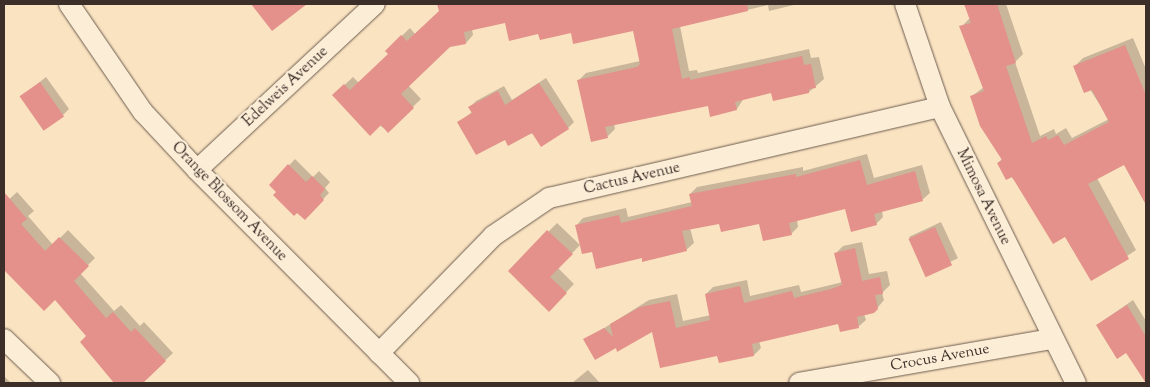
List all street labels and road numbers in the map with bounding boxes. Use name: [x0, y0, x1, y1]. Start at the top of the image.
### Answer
street label: Edelweis Avenue: [240, 43, 332, 131]
street label: Orange Blossom Avenue: [167, 139, 291, 265]
street label: Mimosa Avenue: [952, 146, 1014, 248]
street label: Cactus Avenue: [582, 159, 682, 199]
street label: Crocus Avenue: [889, 340, 991, 376]

